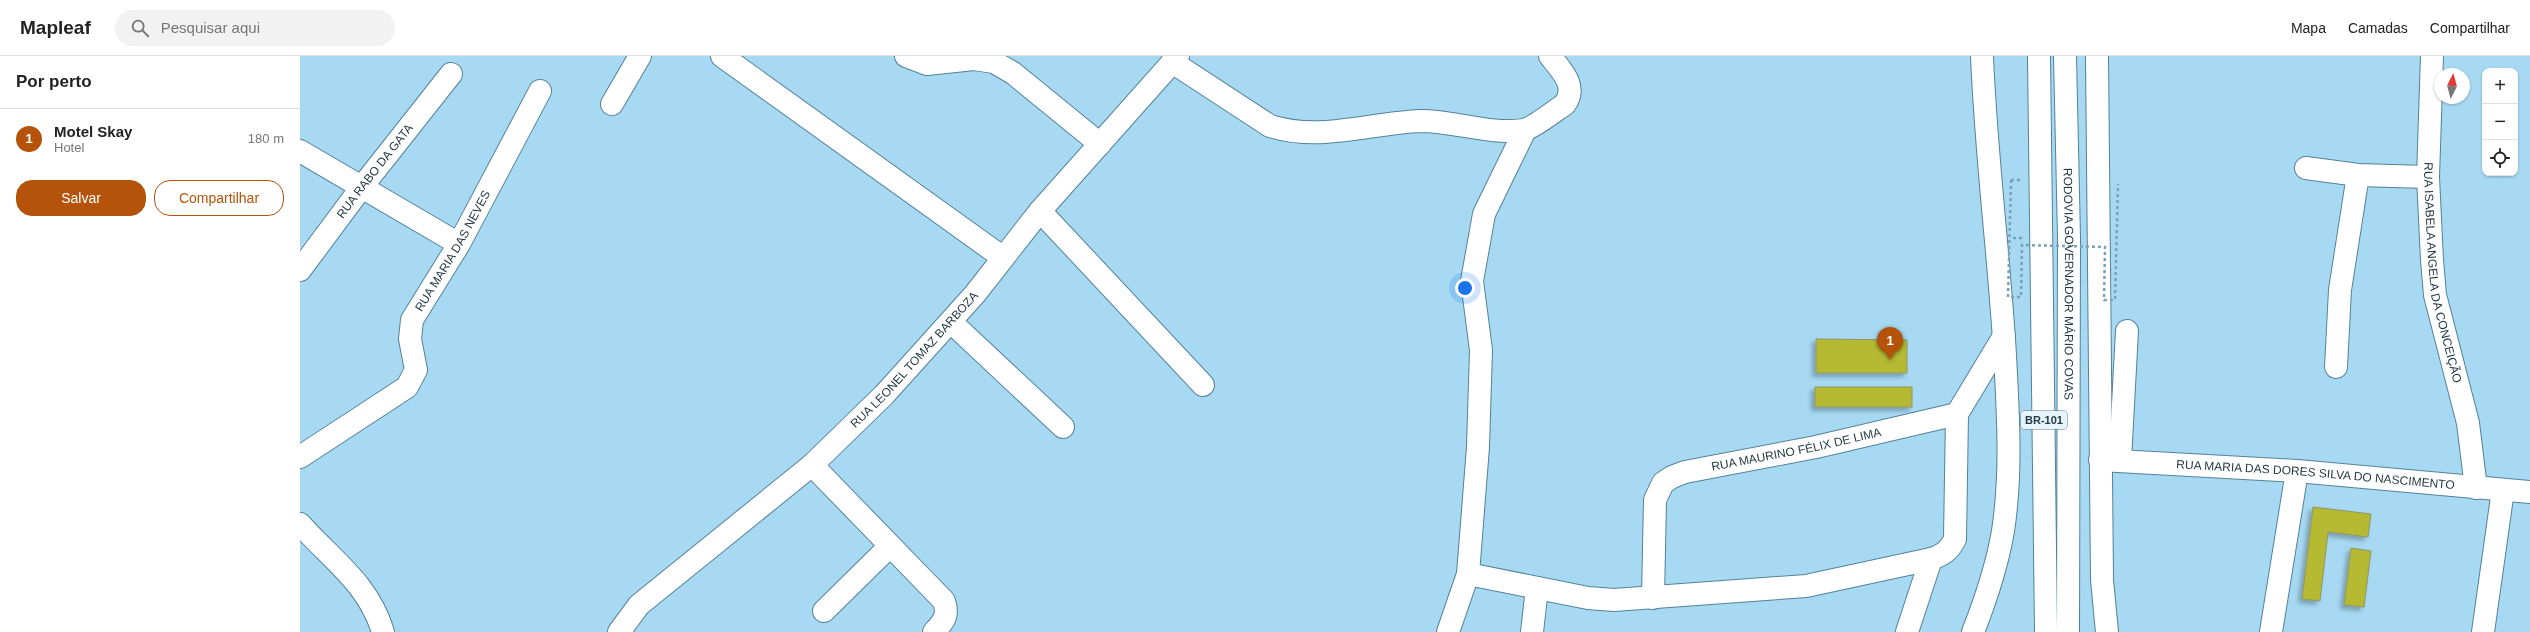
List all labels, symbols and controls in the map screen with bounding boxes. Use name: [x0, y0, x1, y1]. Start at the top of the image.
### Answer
search box: [115, 10, 395, 46]
text: Mapleaf: [20, 17, 91, 38]
icon: search: [129, 17, 151, 39]
text: Pesquisar aqui: [161, 19, 260, 36]
text: Mapa: [2291, 20, 2326, 36]
text: Camadas: [2348, 20, 2408, 36]
text: Compartilhar: [2430, 20, 2510, 36]
north arrow: [2434, 68, 2470, 104]
map controls: [2482, 68, 2518, 176]
button: +: [2482, 68, 2518, 104]
text: Por perto: [16, 72, 92, 91]
button: −: [2482, 104, 2518, 140]
street label: RUA RABO DA GATA: [334, 121, 416, 221]
text: Motel Skay: [54, 123, 132, 140]
text: 1: [25, 131, 33, 146]
text: 180 m: [248, 131, 284, 146]
text: Hotel: [54, 140, 84, 155]
button: locate: [2482, 140, 2518, 176]
street label: RUA ISABELA ANGELA DA CONCEIÇÃO: [2421, 162, 2464, 384]
street label: RODOVIA GOVERNADOR MÁRIO COVAS: [2060, 168, 2077, 400]
button: Salvar: [16, 180, 146, 216]
button: Compartilhar: [154, 180, 284, 216]
street label: RUA MARIA DAS NEVES: [412, 188, 493, 314]
your location: [1455, 278, 1475, 298]
street label: RUA LEONEL TOMAZ BARBOZA: [848, 289, 981, 431]
pin: 1: [1877, 327, 1903, 360]
road number: BR-101: [2021, 411, 2067, 429]
street label: RUA MAURINO FÉLIX DE LIMA: [1710, 425, 1882, 474]
street label: RUA MARIA DAS DORES SILVA DO NASCIMENTO: [2176, 457, 2455, 492]

